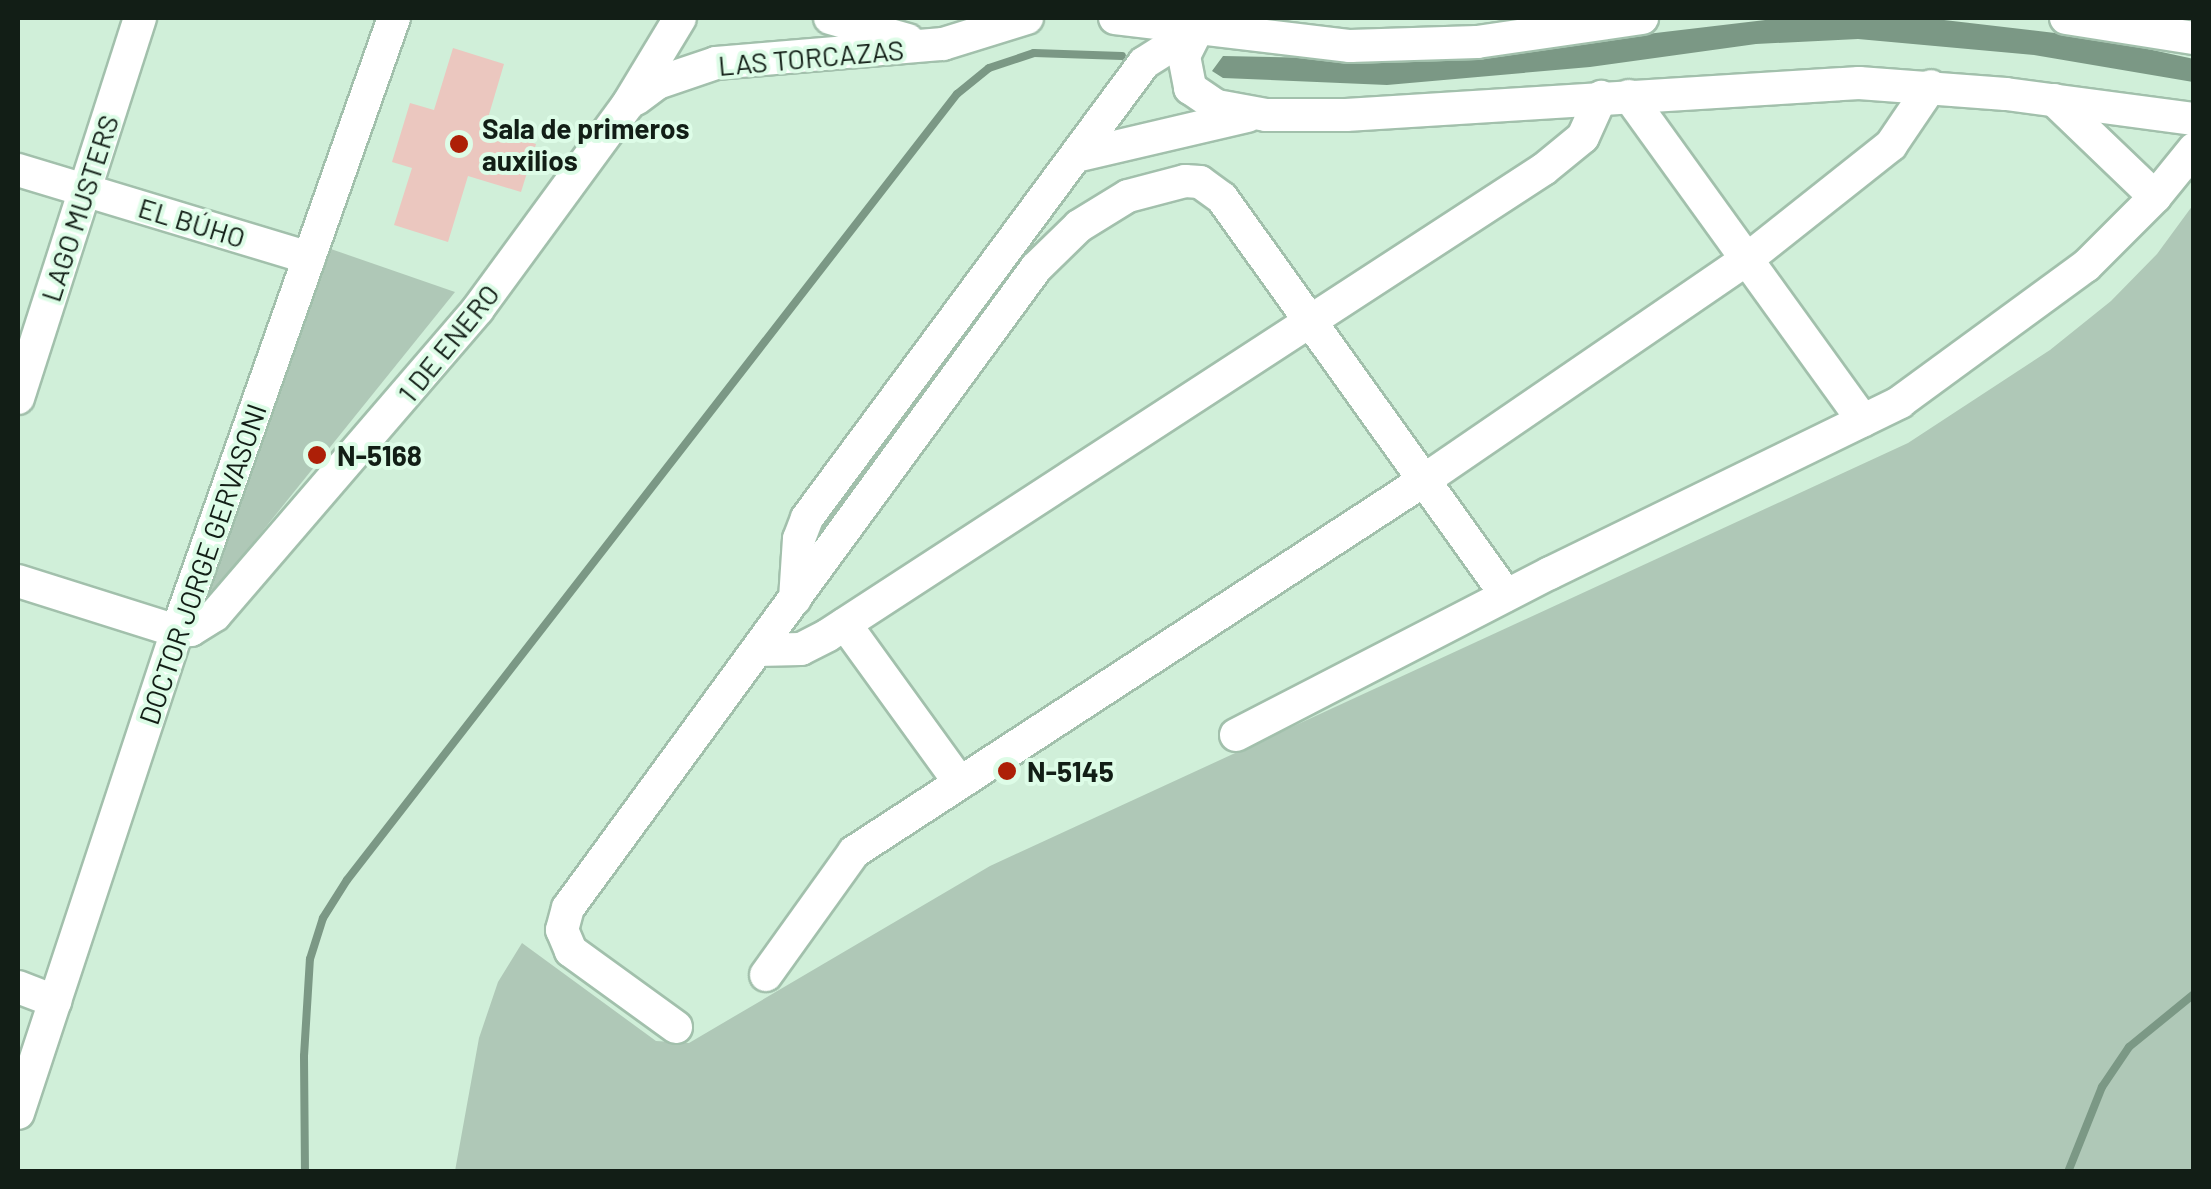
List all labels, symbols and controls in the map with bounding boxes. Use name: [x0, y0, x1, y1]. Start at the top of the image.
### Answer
street label: LAS TORCAZAS: [717, 32, 905, 82]
street label: LAGO MUSTERS: [33, 110, 125, 306]
place label: Sala de primeros auxilios: [482, 111, 690, 177]
marker: Sala de primeros auxilios: [446, 131, 472, 157]
street label: EL BÚHO: [135, 190, 249, 254]
street label: 1 DE ENERO: [390, 277, 506, 409]
street label: DOCTOR JORGE GERVASONI: [131, 399, 273, 729]
place label: N-5168: [337, 438, 422, 472]
marker: N-5168: [306, 444, 328, 466]
place label: N-5145: [1027, 754, 1114, 788]
marker: N-5145: [996, 760, 1018, 782]

